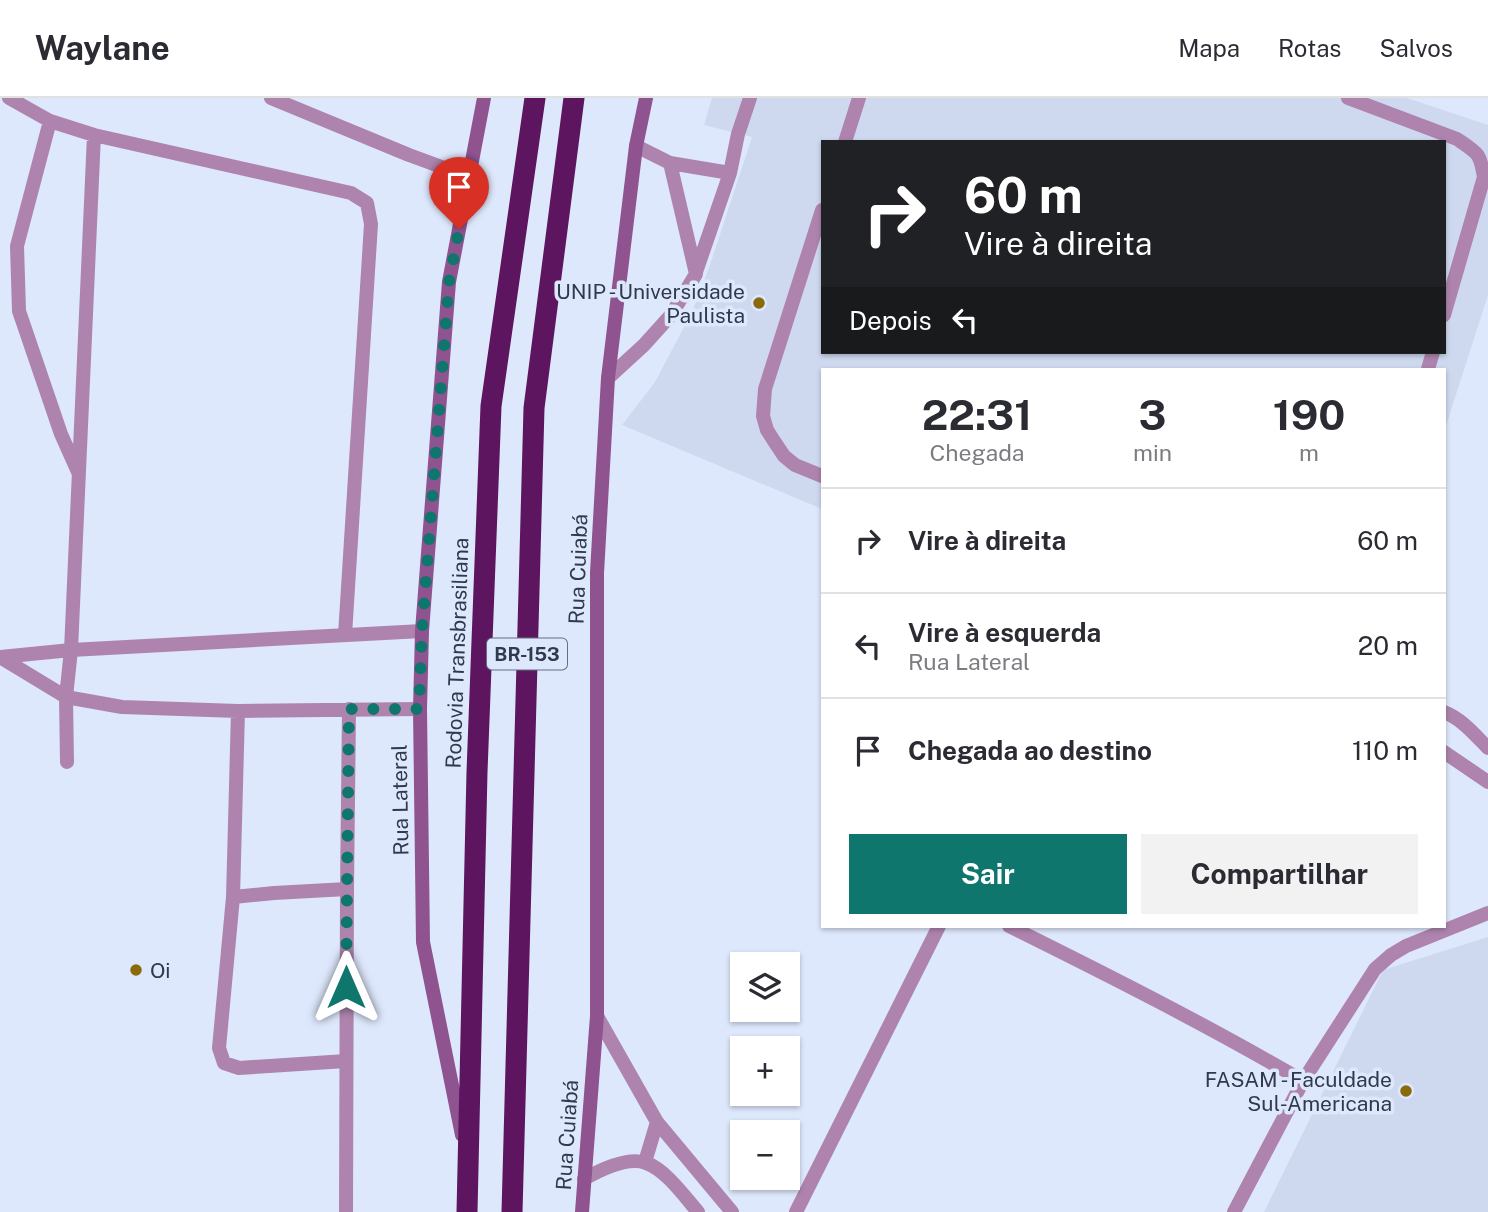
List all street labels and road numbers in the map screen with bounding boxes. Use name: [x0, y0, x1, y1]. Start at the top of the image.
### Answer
street label: Rua Cuiabá: [564, 513, 592, 625]
street label: Rodovia Transbrasiliana: [440, 537, 474, 769]
road number: BR-153: [487, 638, 567, 670]
street label: Rua Lateral: [387, 744, 413, 856]
street label: Rua Cuiabá: [551, 1079, 583, 1191]

